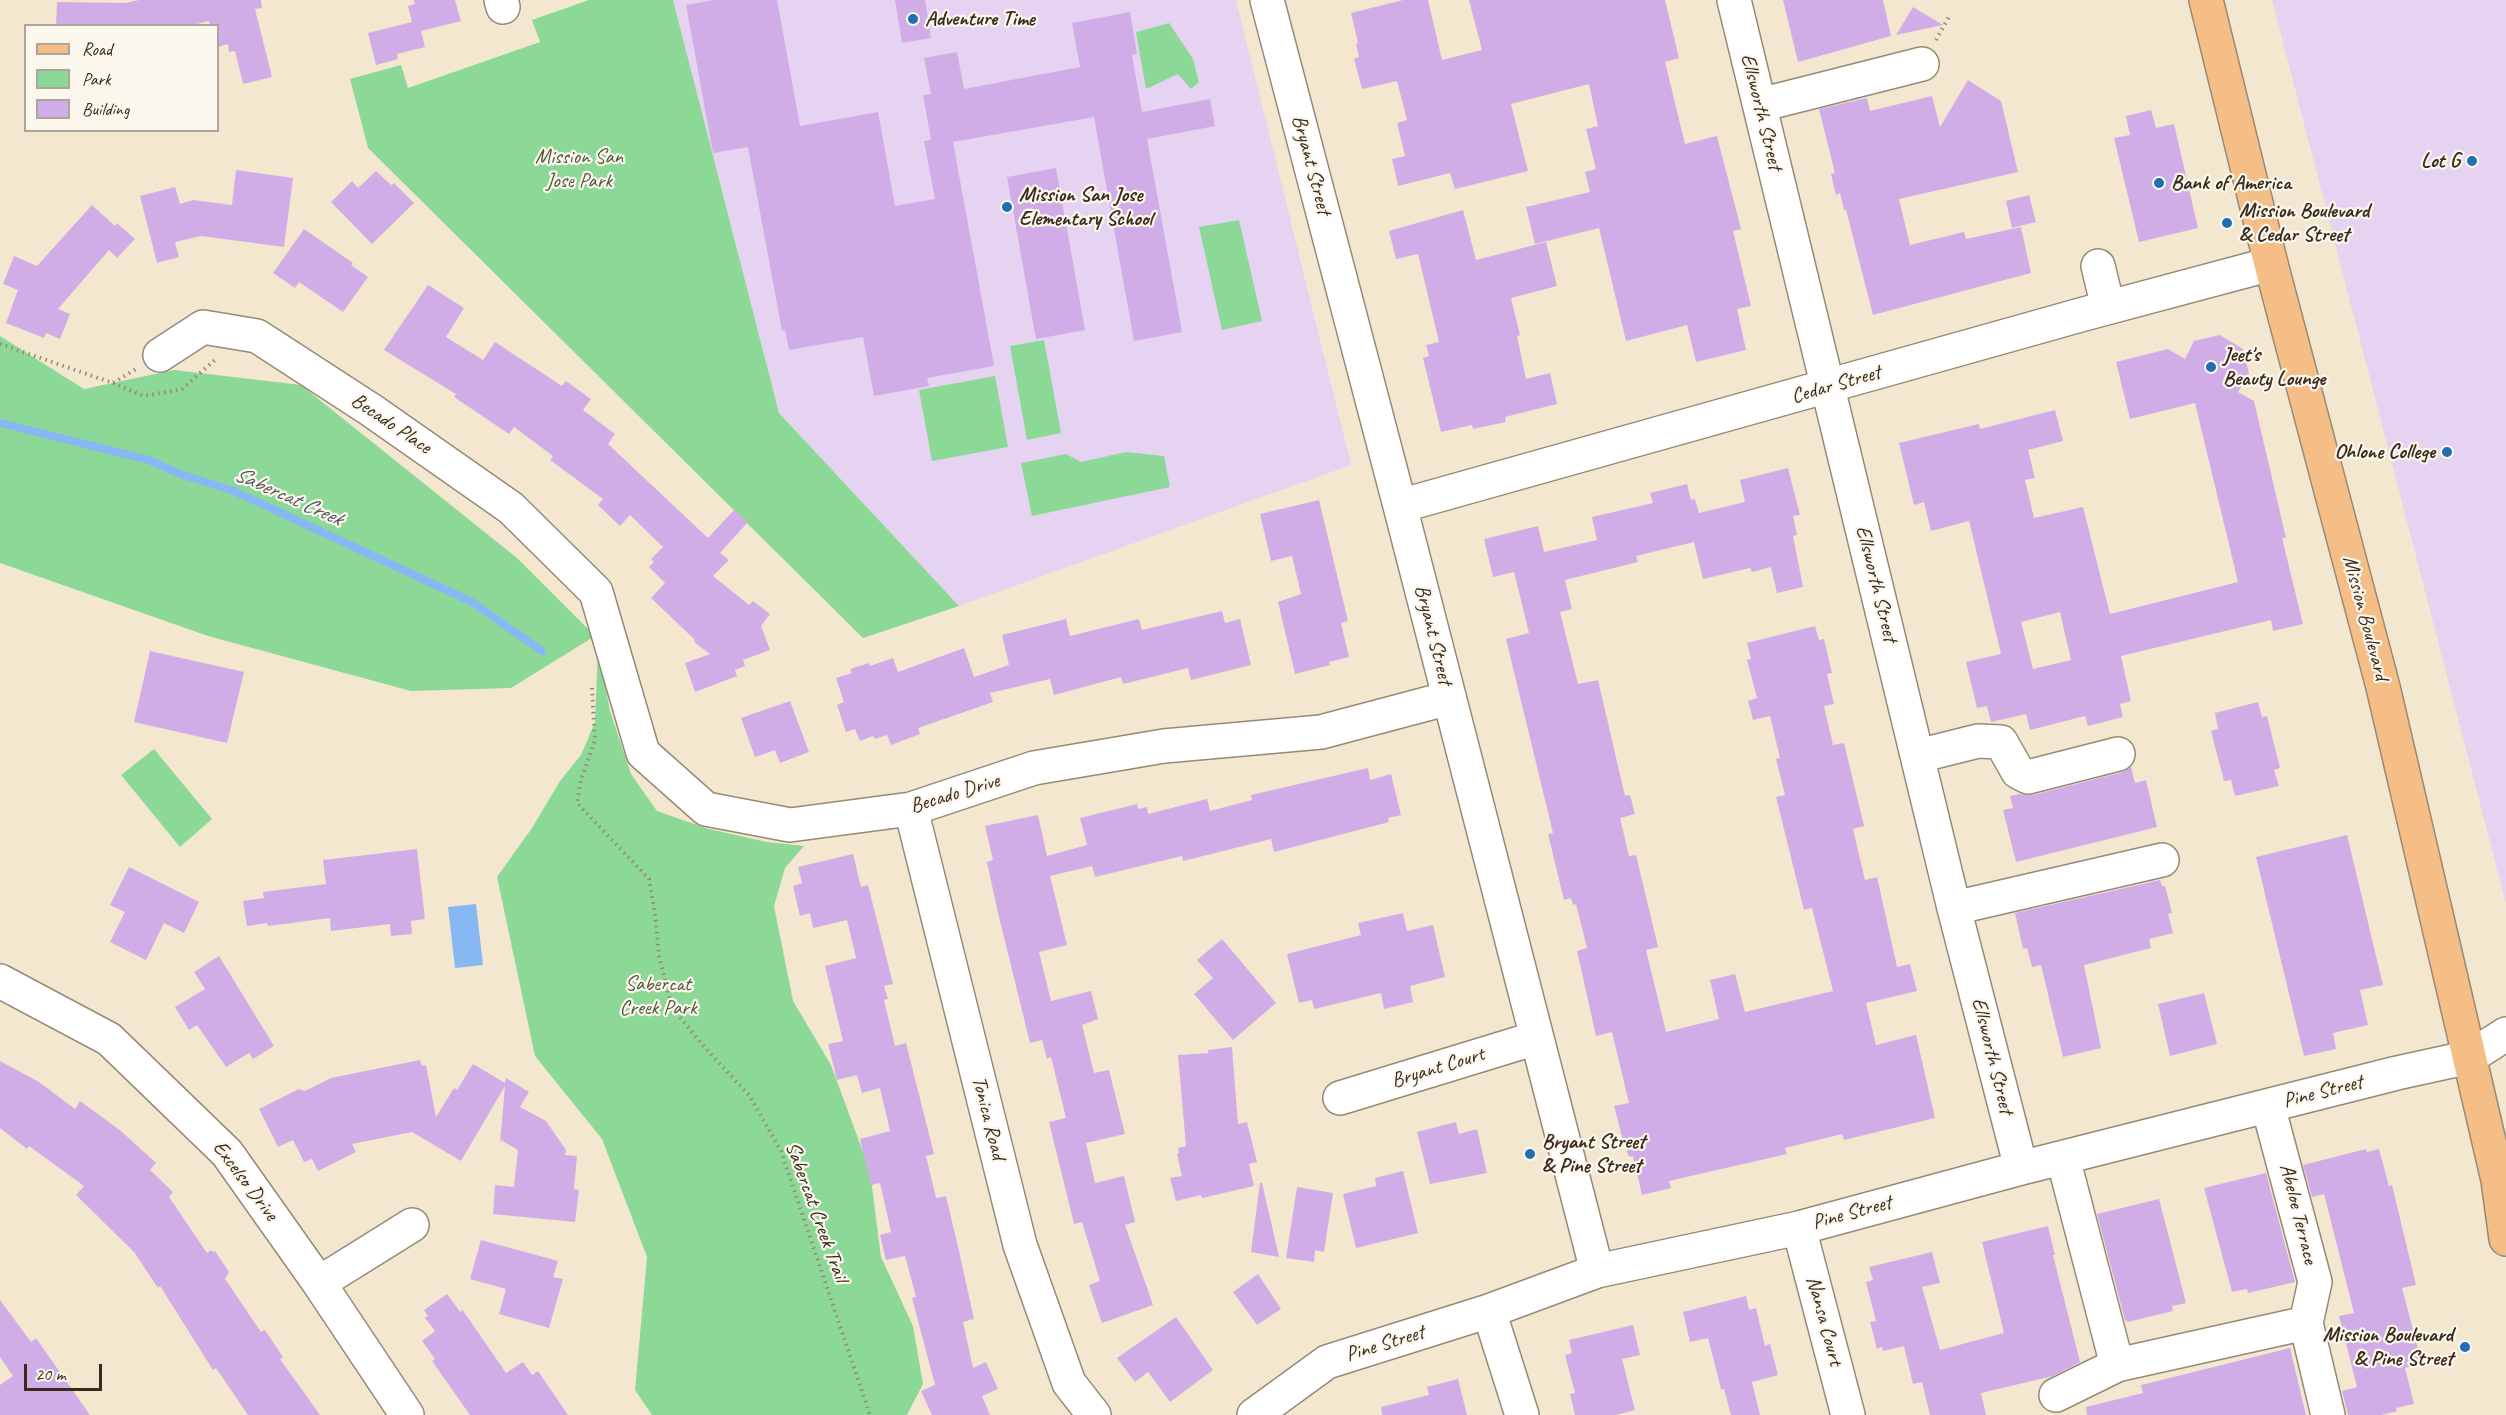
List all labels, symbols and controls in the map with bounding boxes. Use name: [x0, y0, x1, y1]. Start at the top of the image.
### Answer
place label: Adventure Time: [925, 6, 1035, 32]
marker: Adventure Time: [906, 12, 920, 26]
legend: [24, 24, 219, 132]
text: Road: [82, 38, 112, 60]
street label: Ellsworth Street: [1734, 51, 1788, 173]
text: Park: [82, 68, 111, 90]
text: Building: [82, 98, 129, 120]
street label: Bryant Street: [1286, 112, 1336, 218]
park label: Mission San Jose Park: [535, 144, 623, 194]
place label: Lot G: [2421, 148, 2460, 174]
marker: Lot G: [2465, 154, 2479, 168]
place label: Bank of America: [2171, 170, 2291, 196]
marker: Bank of America: [2152, 176, 2166, 190]
place label: Mission San Jose Elementary School: [1019, 182, 1152, 232]
place label: Mission Boulevard & Cedar Street: [2239, 198, 2369, 248]
marker: Mission San Jose Elementary School: [1000, 200, 1014, 214]
marker: Mission Boulevard & Cedar Street: [2220, 216, 2234, 230]
place label: Jeet's Beauty Lounge: [2223, 342, 2325, 392]
street label: Cedar Street: [1788, 360, 1884, 410]
marker: Jeet's Beauty Lounge: [2204, 360, 2218, 374]
street label: Becado Place: [346, 388, 436, 460]
place label: Ohlone College: [2334, 439, 2435, 465]
marker: Ohlone College: [2440, 445, 2454, 459]
water label: Sabercat Creek: [230, 462, 346, 532]
street label: Ellsworth Street: [1849, 523, 1903, 645]
street label: Mission Boulevard: [2336, 553, 2394, 683]
street label: Bryant Street: [1408, 582, 1458, 688]
street label: Becado Drive: [907, 768, 1003, 820]
park label: Sabercat Creek Park: [619, 971, 697, 1021]
street label: Ellsworth Street: [1965, 995, 2019, 1117]
street label: Bryant Court: [1388, 1042, 1488, 1094]
street label: Pine Street: [2281, 1070, 2365, 1114]
street label: Tonica Road: [966, 1074, 1010, 1162]
place label: Bryant Street & Pine Street: [1542, 1129, 1645, 1179]
street label: Excelso Drive: [207, 1136, 283, 1226]
street label: Sabercat Creek Trail: [779, 1139, 853, 1285]
marker: Bryant Street & Pine Street: [1523, 1147, 1537, 1161]
street label: Abeloe Terrace: [2273, 1161, 2323, 1267]
street label: Pine Street: [1810, 1190, 1894, 1236]
street label: Nansa Court: [1800, 1274, 1848, 1368]
street label: Pine Street: [1343, 1320, 1427, 1368]
place label: Mission Boulevard & Pine Street: [2323, 1322, 2453, 1372]
marker: Mission Boulevard & Pine Street: [2458, 1340, 2472, 1354]
scale bar: [27, 1352, 105, 1390]
text: 20 m: [35, 1363, 66, 1385]

